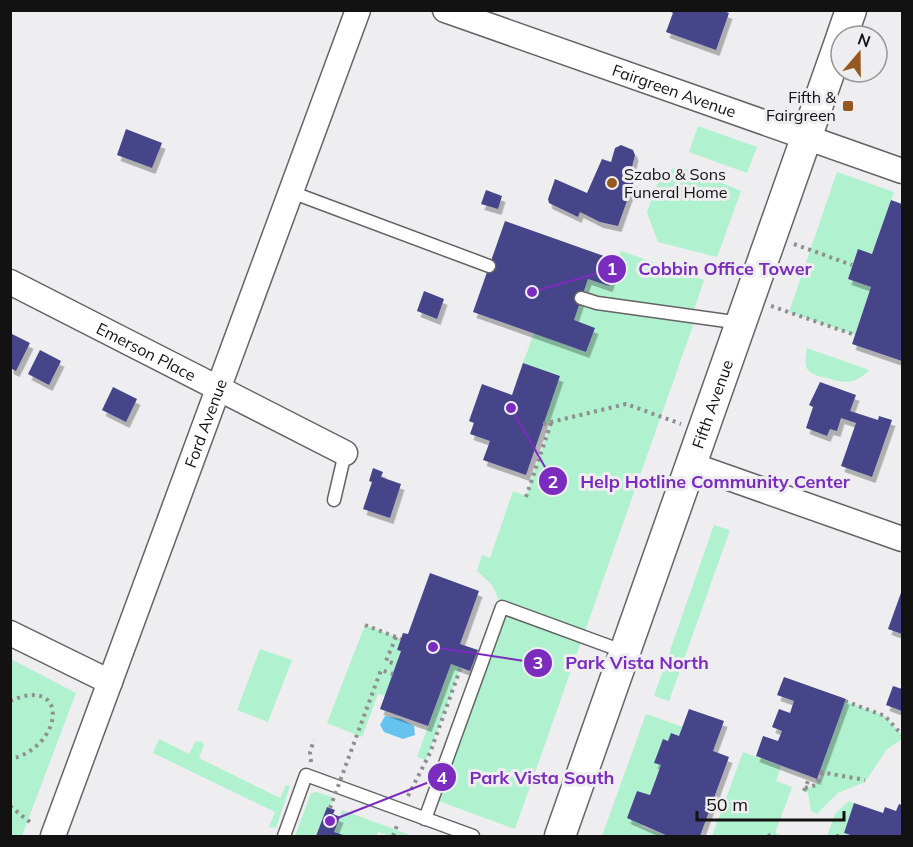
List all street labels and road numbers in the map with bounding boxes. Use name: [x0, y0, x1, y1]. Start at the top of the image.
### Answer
street label: Fairgreen Avenue: [610, 60, 739, 122]
street label: Emerson Place: [93, 318, 199, 385]
street label: Fifth Avenue: [687, 357, 737, 451]
street label: Ford Avenue: [180, 376, 231, 470]

